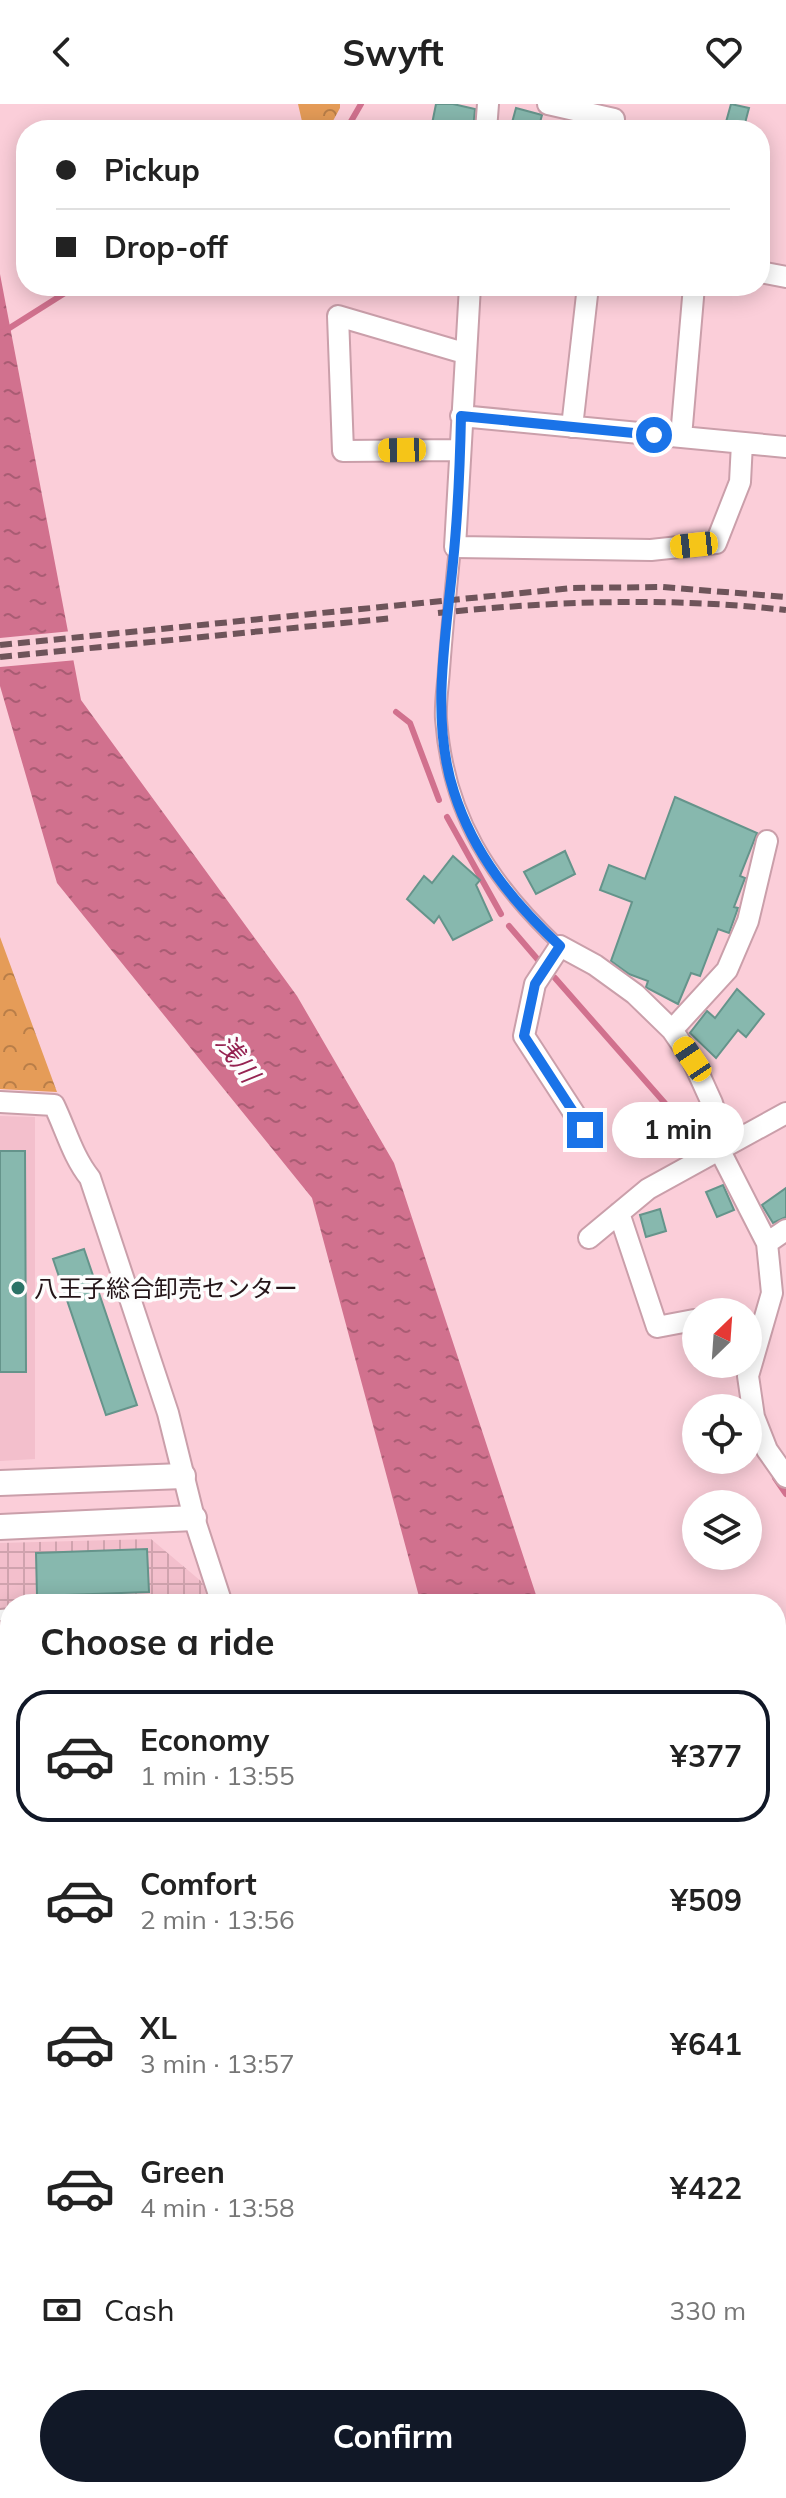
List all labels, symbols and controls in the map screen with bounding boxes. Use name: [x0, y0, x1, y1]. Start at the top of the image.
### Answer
icon: back: [40, 30, 84, 74]
text: Swyft: [342, 30, 444, 75]
icon: heart: [702, 30, 746, 74]
text: Pickup: [104, 151, 200, 189]
text: Drop-off: [104, 228, 228, 266]
route start: [636, 417, 672, 453]
car: [378, 438, 426, 462]
car: [669, 531, 719, 559]
water label: 浅川: [209, 1027, 268, 1091]
car: [669, 1032, 715, 1086]
callout: 1 min: [613, 1102, 745, 1158]
route end: [567, 1112, 603, 1148]
text: 1 min: [644, 1113, 712, 1146]
place label: 八王子総合卸売センター: [34, 1273, 298, 1303]
marker: 八王子総合卸売センター: [9, 1279, 27, 1297]
north arrow: [682, 1298, 762, 1378]
map controls: [682, 1298, 762, 1570]
button: locate: [682, 1394, 762, 1474]
button: layers: [682, 1490, 762, 1570]
text: Choose a ride: [40, 1619, 274, 1664]
icon: car: [44, 1720, 116, 1792]
text: Economy: [140, 1721, 269, 1759]
text: ¥377: [670, 1737, 742, 1775]
text: 1 min · 13:55: [140, 1759, 295, 1792]
icon: car: [44, 1864, 116, 1936]
text: Comfort: [140, 1865, 257, 1903]
text: ¥509: [670, 1881, 742, 1919]
text: 2 min · 13:56: [140, 1903, 295, 1936]
icon: car: [44, 2008, 116, 2080]
text: XL: [140, 2009, 177, 2047]
text: ¥641: [670, 2025, 742, 2063]
text: 3 min · 13:57: [140, 2047, 295, 2080]
icon: car: [44, 2152, 116, 2224]
text: Green: [140, 2153, 225, 2191]
text: ¥422: [670, 2169, 742, 2207]
text: 4 min · 13:58: [140, 2191, 295, 2224]
icon: cash: [40, 2288, 84, 2332]
text: Cash: [104, 2291, 175, 2329]
text: 330 m: [670, 2294, 746, 2327]
button: Confirm: [40, 2390, 746, 2482]

